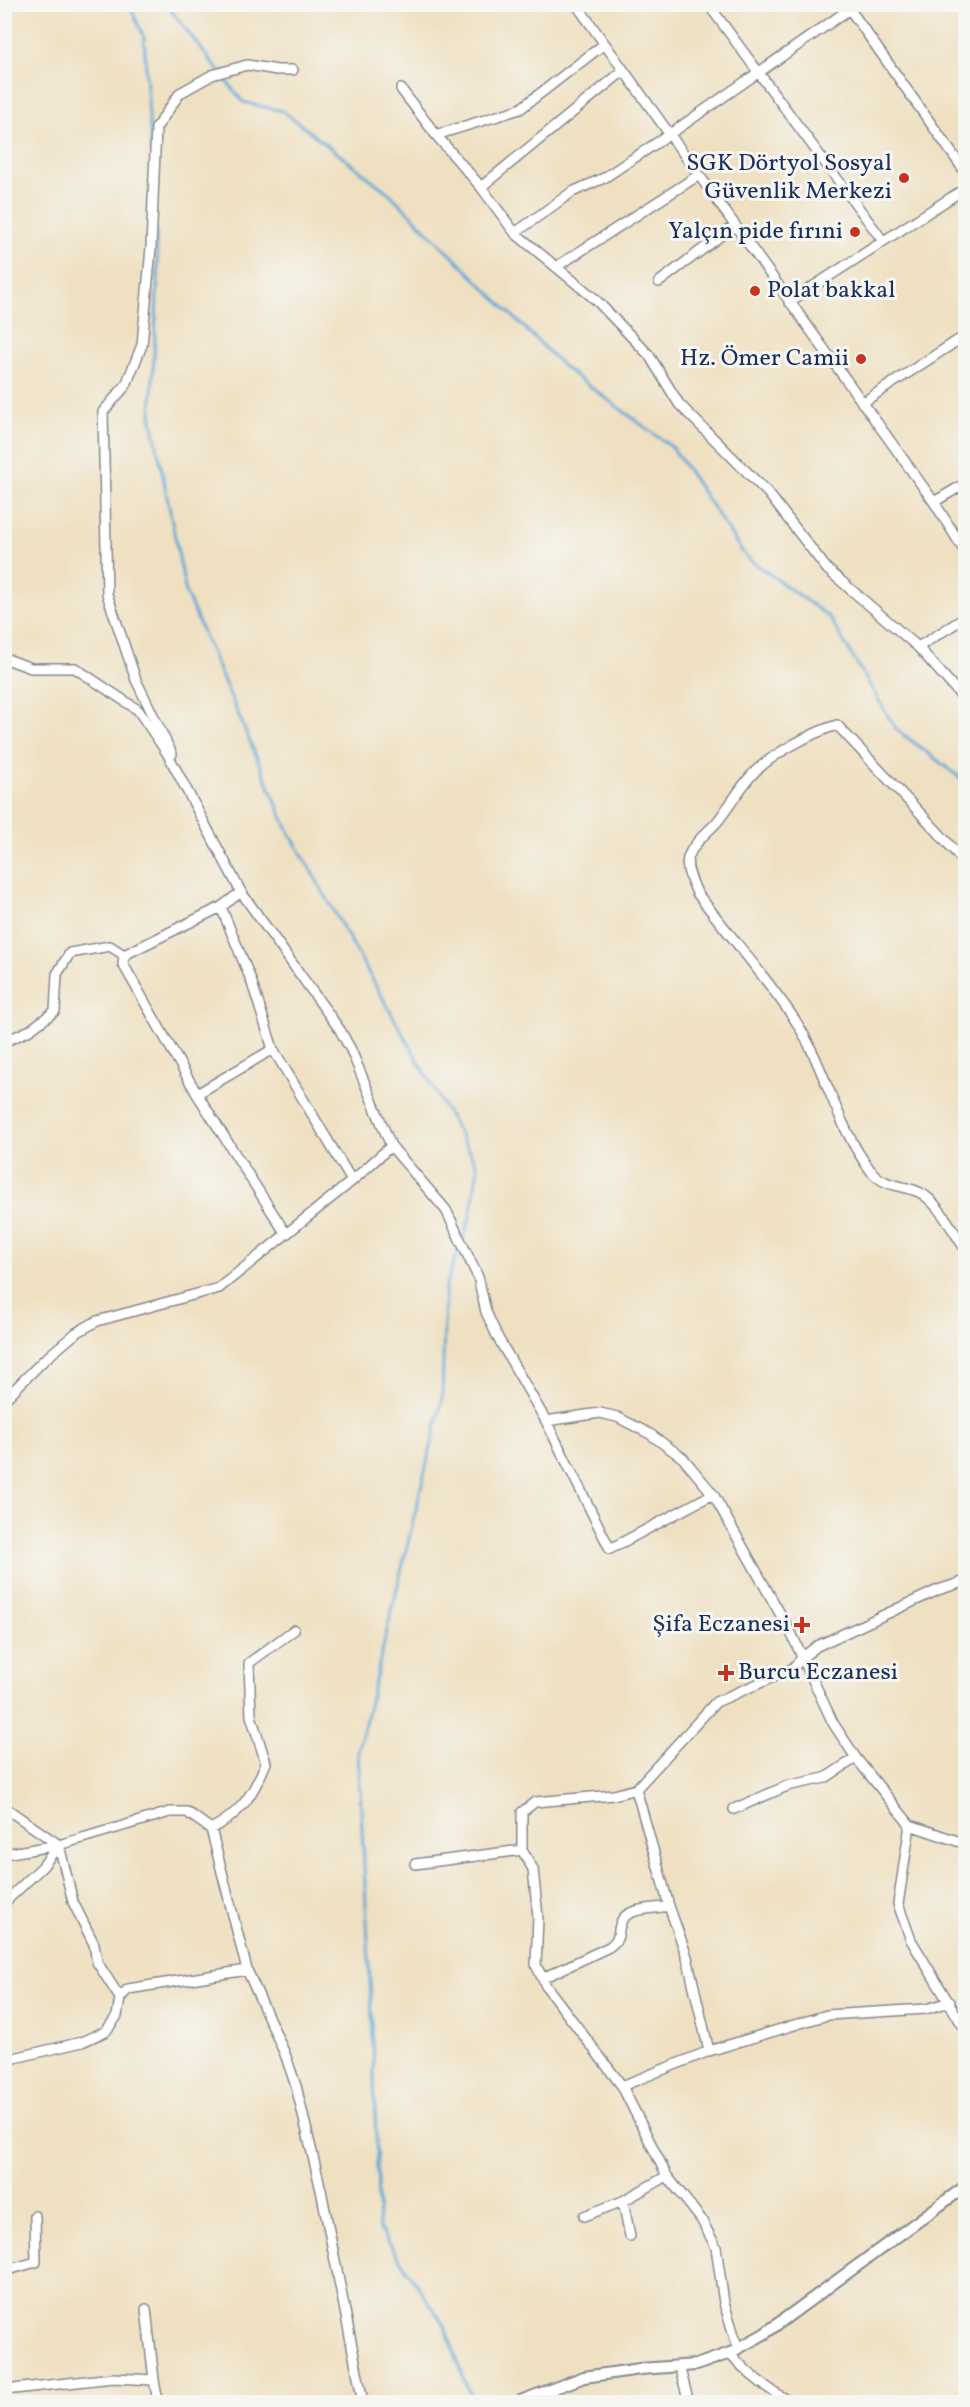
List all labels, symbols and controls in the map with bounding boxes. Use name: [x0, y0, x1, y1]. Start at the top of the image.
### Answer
place label: SGK Dörtyol Sosyal Güvenlik Merkezi: [686, 147, 892, 209]
marker: SGK Dörtyol Sosyal Güvenlik Merkezi: [897, 171, 911, 185]
place label: Yalçın pide fırıni: [668, 215, 843, 249]
marker: Yalçın pide fırıni: [848, 225, 862, 239]
place label: Polat bakkal: [767, 274, 895, 308]
marker: Polat bakkal: [748, 284, 762, 298]
place label: Hz. Ömer Camii: [680, 342, 849, 376]
marker: Hz. Ömer Camii: [854, 352, 868, 366]
place label: Şifa Eczanesi: [652, 1608, 790, 1642]
marker: Şifa Eczanesi: [795, 1618, 809, 1632]
place label: Burcu Eczanesi: [738, 1656, 898, 1690]
marker: Burcu Eczanesi: [719, 1666, 733, 1680]

